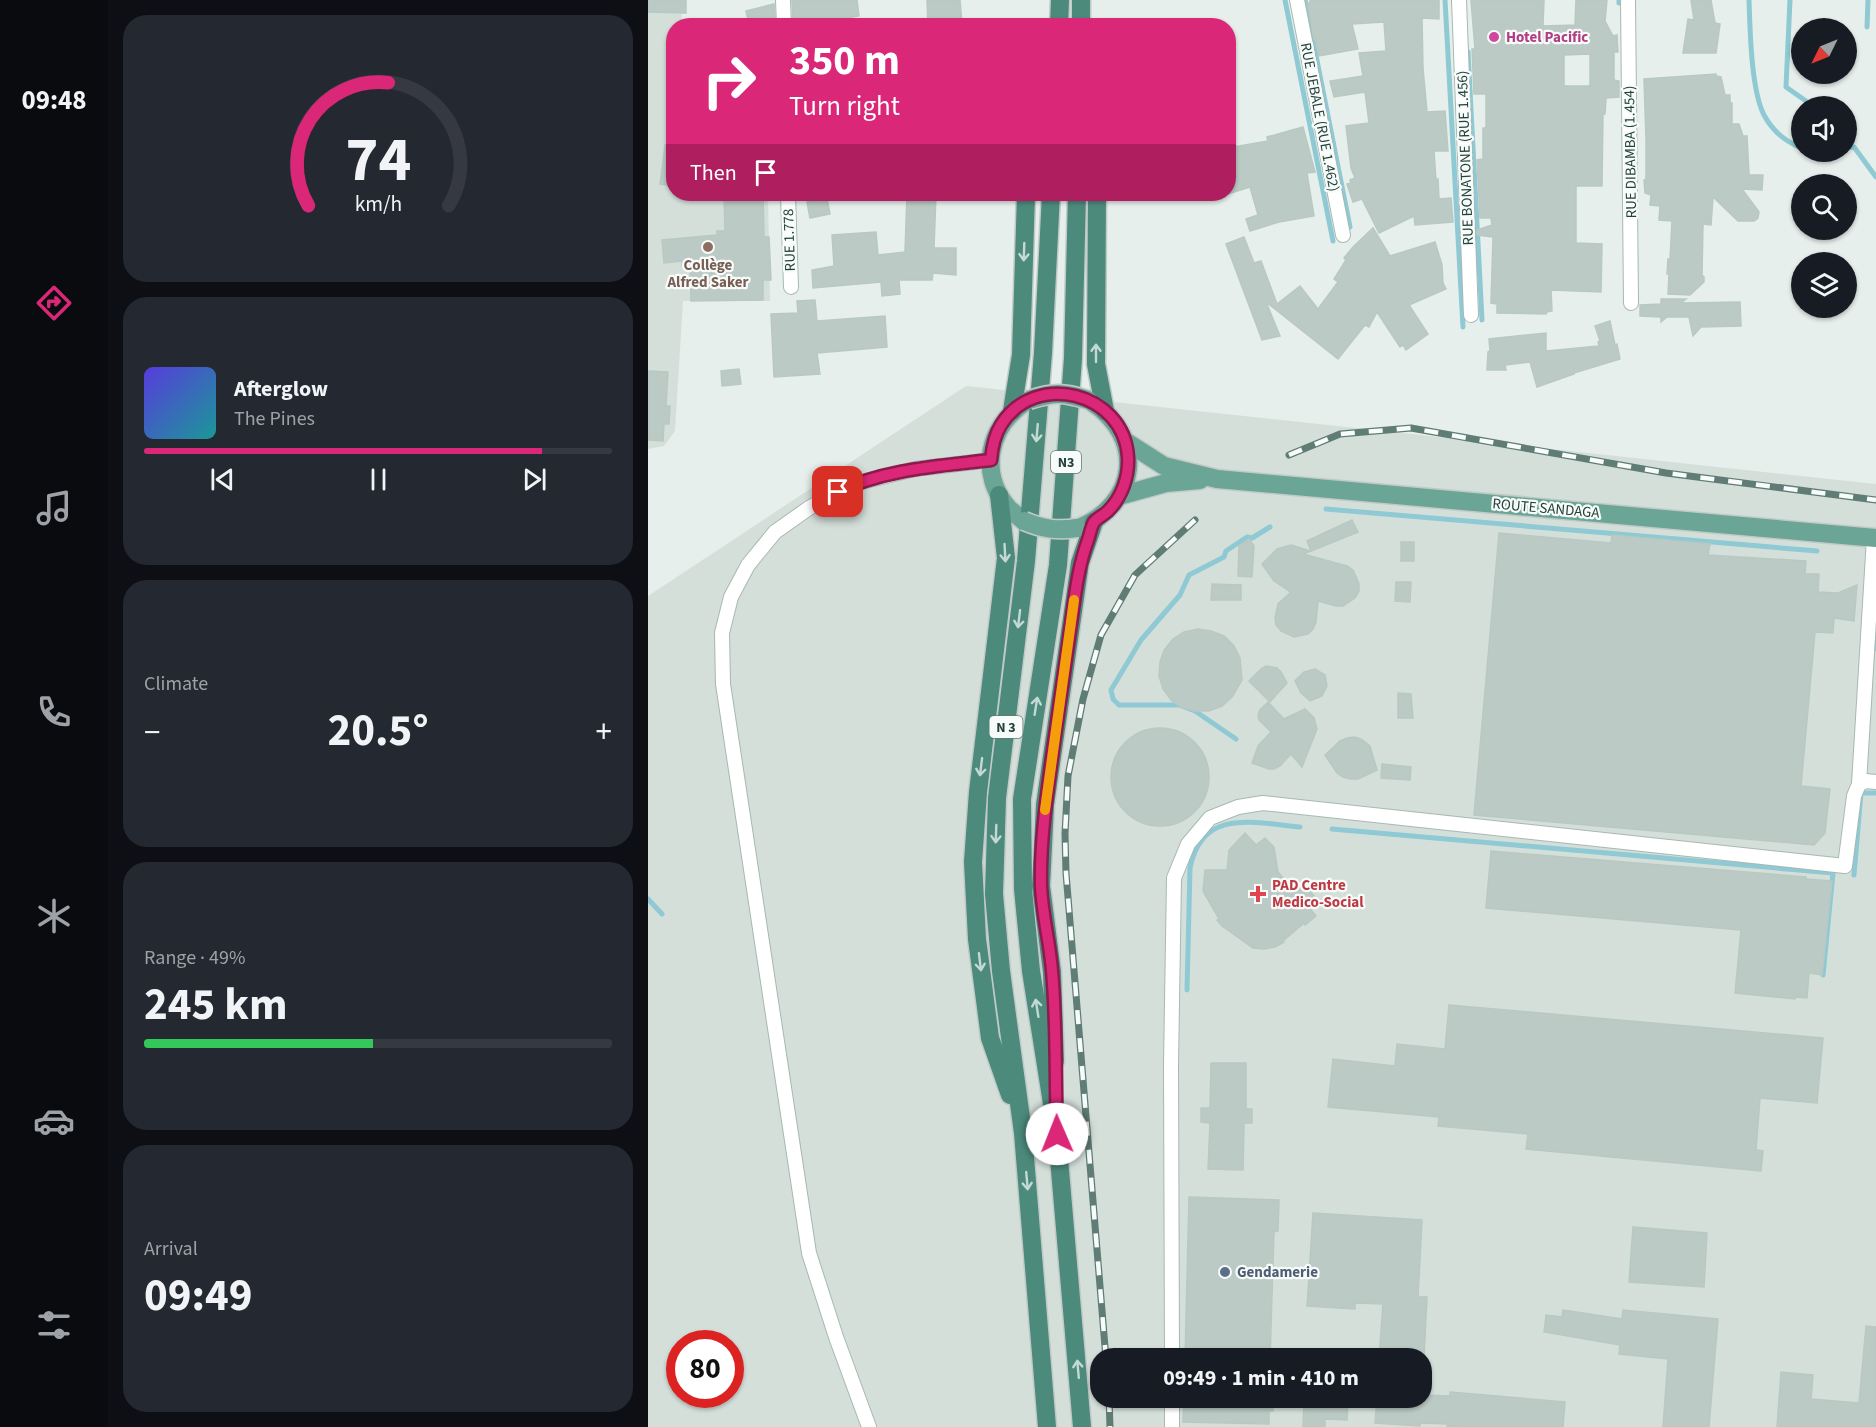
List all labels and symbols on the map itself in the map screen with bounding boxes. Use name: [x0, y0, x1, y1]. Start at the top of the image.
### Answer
north arrow: [1791, 18, 1857, 84]
place label: Hotel Pacific: [1506, 27, 1588, 48]
marker: Hotel Pacific: [1487, 30, 1501, 44]
street label: RUE JEBALE (RUE 1.462): [1295, 41, 1344, 193]
street label: RUE BONATONE (RUE 1.456): [1452, 70, 1479, 246]
street label: RUE DIBAMBA (1.454): [1619, 85, 1642, 219]
street label: RUE 1.778: [778, 208, 801, 272]
marker: Collège Alfred Saker: [701, 240, 715, 254]
one-way arrow: [1019, 241, 1030, 261]
place label: Collège Alfred Saker: [667, 255, 749, 293]
one-way arrow: [1090, 344, 1102, 364]
one-way arrow: [1031, 422, 1042, 442]
road number: N3: [1051, 451, 1081, 473]
pin: [812, 466, 863, 517]
street label: ROUTE SANDAGA: [1492, 493, 1601, 524]
one-way arrow: [1000, 543, 1011, 562]
one-way arrow: [1013, 609, 1024, 629]
one-way arrow: [1031, 696, 1042, 716]
road number: N 3: [990, 716, 1022, 738]
one-way arrow: [975, 757, 986, 777]
one-way arrow: [990, 824, 1002, 844]
place label: PAD Centre Medico-Social: [1272, 875, 1364, 913]
marker: PAD Centre Medico-Social: [1249, 885, 1267, 903]
one-way arrow: [975, 951, 986, 971]
one-way arrow: [1031, 999, 1042, 1019]
position arrow: [1025, 1102, 1089, 1166]
one-way arrow: [1022, 1171, 1033, 1191]
place label: Gendamerie: [1237, 1262, 1318, 1283]
marker: Gendamerie: [1218, 1265, 1232, 1279]
speed limit sign: 80: [666, 1330, 744, 1408]
one-way arrow: [1072, 1359, 1083, 1379]

